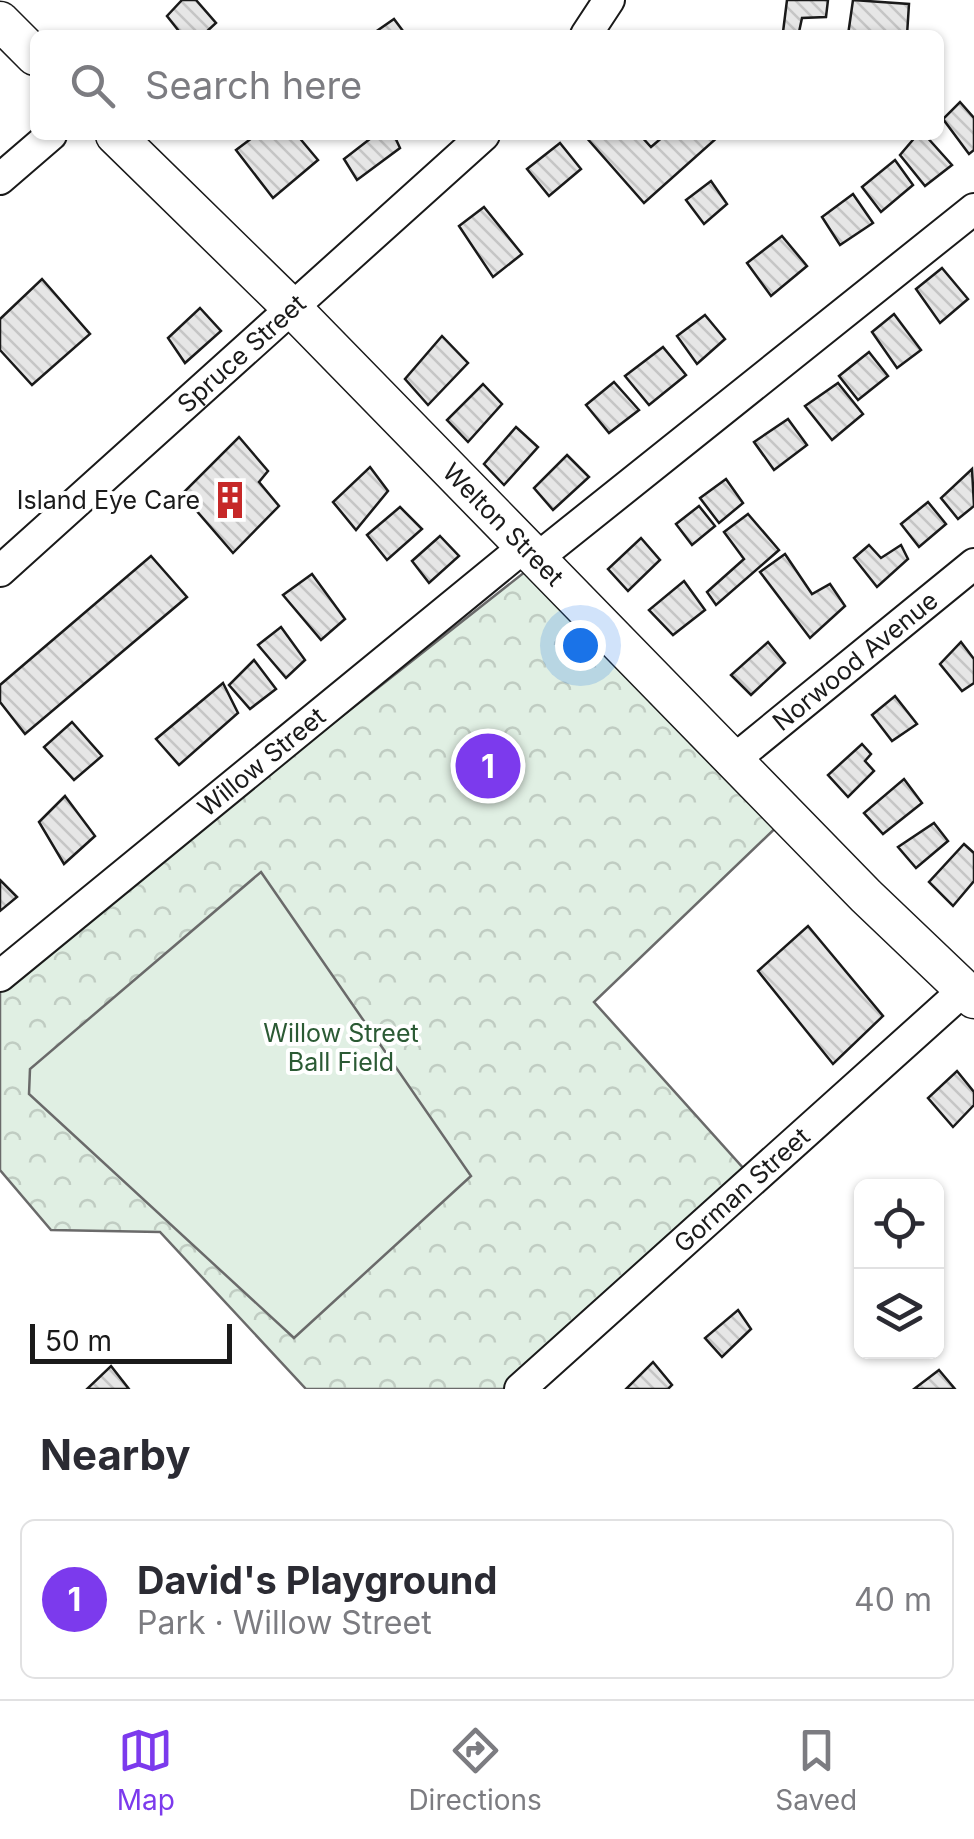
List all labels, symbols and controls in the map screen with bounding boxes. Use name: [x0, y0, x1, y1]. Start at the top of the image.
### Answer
search box: [30, 30, 944, 140]
icon: search: [65, 58, 120, 113]
text: Search here: [145, 62, 362, 108]
street label: Spruce Street: [171, 288, 312, 419]
street label: Welton Street: [437, 457, 570, 592]
building icon: Island Eye Care: [209, 479, 251, 521]
place label: Island Eye Care: [17, 485, 200, 515]
street label: Norwood Avenue: [767, 585, 943, 737]
your location: [555, 620, 606, 671]
street label: Willow Street: [192, 701, 331, 823]
pin: 1: [456, 728, 520, 804]
park label: Willow Street Ball Field: [263, 1018, 419, 1077]
street label: Gorman Street: [668, 1121, 816, 1258]
map controls: [854, 1179, 944, 1359]
button: locate: [854, 1179, 944, 1269]
button: layers: [854, 1269, 944, 1359]
scale bar: [30, 1319, 232, 1364]
text: 50 m: [45, 1324, 112, 1358]
text: Nearby: [40, 1429, 191, 1480]
text: David's Playground: [137, 1557, 497, 1603]
text: 1: [68, 1580, 81, 1619]
text: 40 m: [854, 1580, 932, 1619]
text: Park · Willow Street: [137, 1603, 432, 1642]
tab: Map: [117, 1723, 175, 1817]
tab: Directions: [408, 1723, 542, 1817]
tab: Saved: [775, 1723, 857, 1817]

